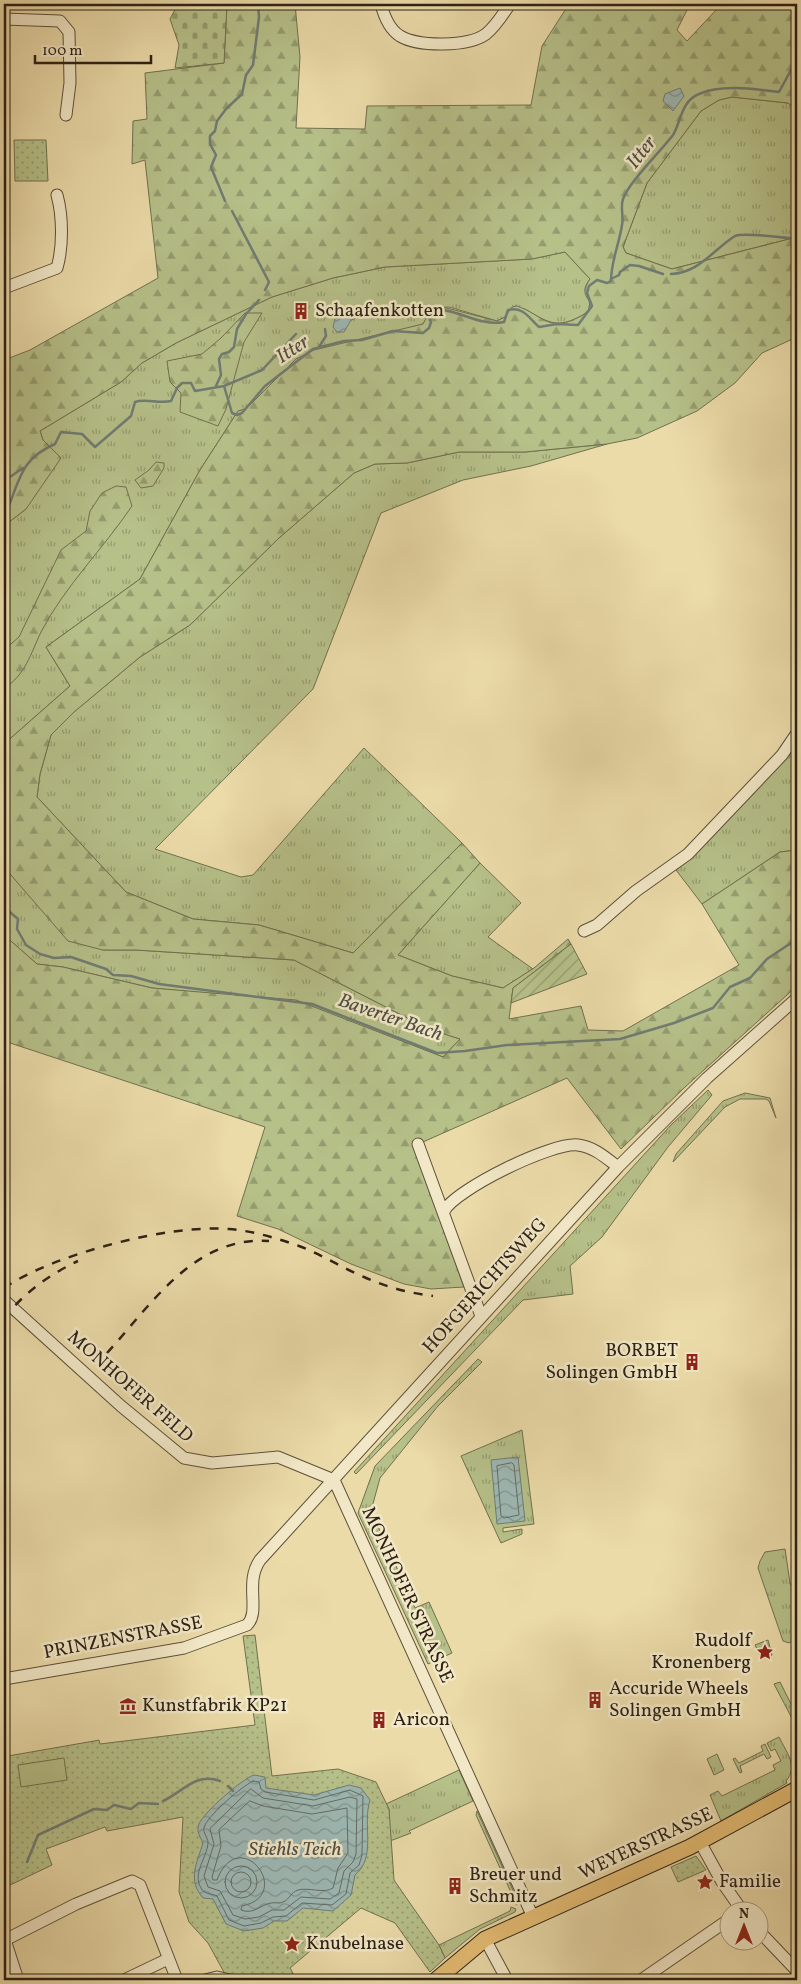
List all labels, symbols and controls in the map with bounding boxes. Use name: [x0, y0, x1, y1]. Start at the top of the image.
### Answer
scale bar: [35, 32, 151, 64]
text: 100 m: [42, 41, 82, 62]
water label: Itter: [620, 130, 664, 175]
place label: Schaafenkotten: [315, 298, 444, 324]
building icon: Schaafenkotten: [291, 301, 311, 321]
water label: Itter: [271, 329, 316, 371]
water label: Baverter Bach: [334, 987, 446, 1049]
street label: HOFGERICHTSWEG: [417, 1212, 553, 1360]
street label: MONHOFER FELD: [61, 1325, 199, 1449]
place label: BORBET Solingen GmbH: [546, 1338, 678, 1386]
building icon: BORBET Solingen GmbH: [682, 1352, 702, 1372]
street label: MONHOFER STRASSE: [355, 1503, 459, 1687]
street label: PRINZENSTRASSE: [41, 1610, 205, 1666]
place label: Rudolf Kronenberg: [651, 1628, 752, 1676]
place icon: Rudolf Kronenberg: [755, 1642, 775, 1662]
place label: Accuride Wheels Solingen GmbH: [609, 1676, 748, 1724]
building icon: Accuride Wheels Solingen GmbH: [585, 1690, 605, 1710]
place label: Kunstfabrik KP21: [142, 1693, 287, 1719]
museum icon: Kunstfabrik KP21: [118, 1696, 138, 1716]
place label: Aricon: [393, 1707, 450, 1733]
building icon: Aricon: [369, 1710, 389, 1730]
street label: WEYERSTRASSE: [575, 1801, 717, 1887]
water label: Stiehls Teich: [249, 1836, 342, 1864]
place label: Breuer und Schmitz: [469, 1862, 562, 1910]
place label: Familie: [719, 1869, 781, 1895]
place icon: Familie: [695, 1872, 715, 1892]
building icon: Breuer und Schmitz: [445, 1876, 465, 1896]
north arrow: [718, 1902, 768, 1952]
text: N: [739, 1905, 749, 1924]
place label: Knubelnase: [306, 1931, 404, 1957]
place icon: Knubelnase: [282, 1934, 302, 1954]

